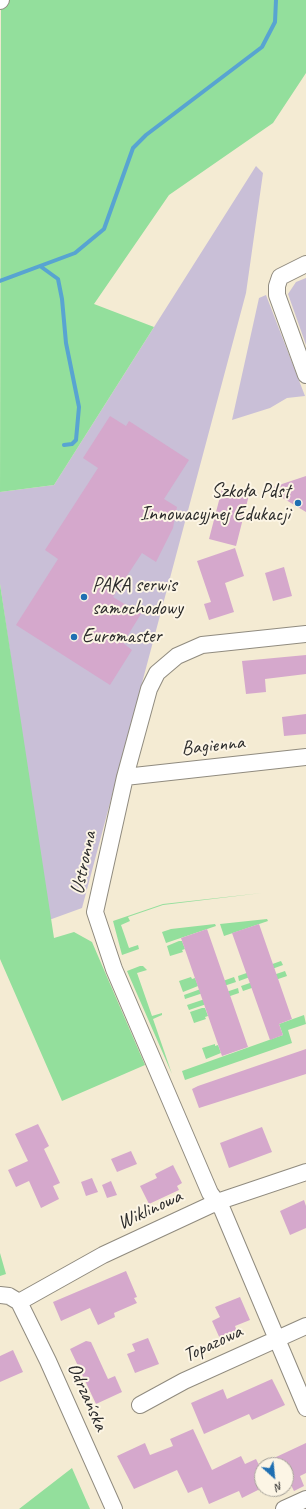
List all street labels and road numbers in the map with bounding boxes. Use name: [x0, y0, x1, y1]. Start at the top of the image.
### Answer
street label: Bagienna: [180, 731, 246, 761]
street label: Ustronna: [66, 829, 102, 897]
street label: Wiklinowa: [114, 1185, 186, 1235]
street label: Topazowa: [180, 1320, 246, 1368]
street label: Odrzańska: [61, 1359, 113, 1435]

